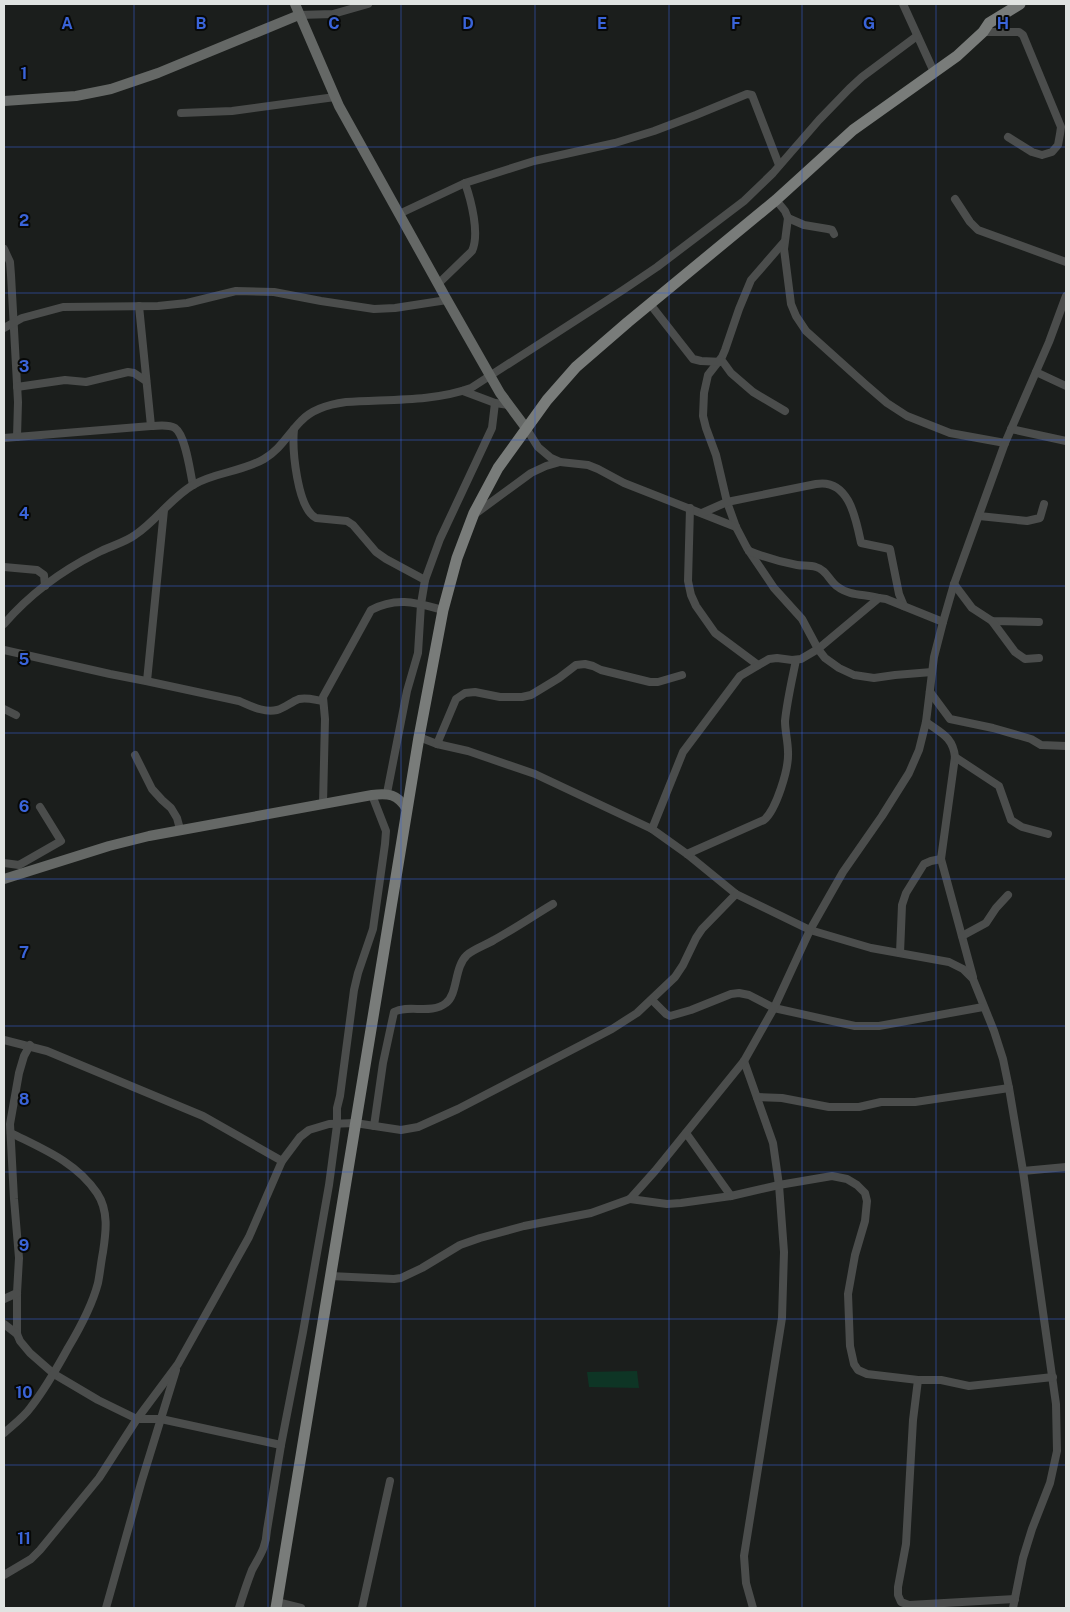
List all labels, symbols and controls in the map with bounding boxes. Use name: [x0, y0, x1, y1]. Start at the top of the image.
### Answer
text: A: [61, 14, 73, 33]
text: B: [196, 14, 207, 33]
text: C: [328, 14, 340, 33]
text: D: [462, 14, 474, 33]
text: E: [597, 14, 607, 33]
text: F: [731, 14, 741, 33]
text: G: [863, 14, 875, 33]
text: H: [997, 14, 1009, 33]
text: 1: [21, 64, 27, 83]
text: 2: [19, 211, 29, 230]
text: 3: [19, 357, 29, 376]
text: 4: [19, 504, 30, 523]
text: 5: [19, 650, 30, 669]
text: 6: [19, 797, 29, 816]
text: 7: [19, 943, 29, 962]
text: 8: [19, 1090, 30, 1109]
text: 9: [19, 1236, 29, 1255]
text: 10: [15, 1383, 33, 1402]
text: 11: [17, 1529, 31, 1548]

